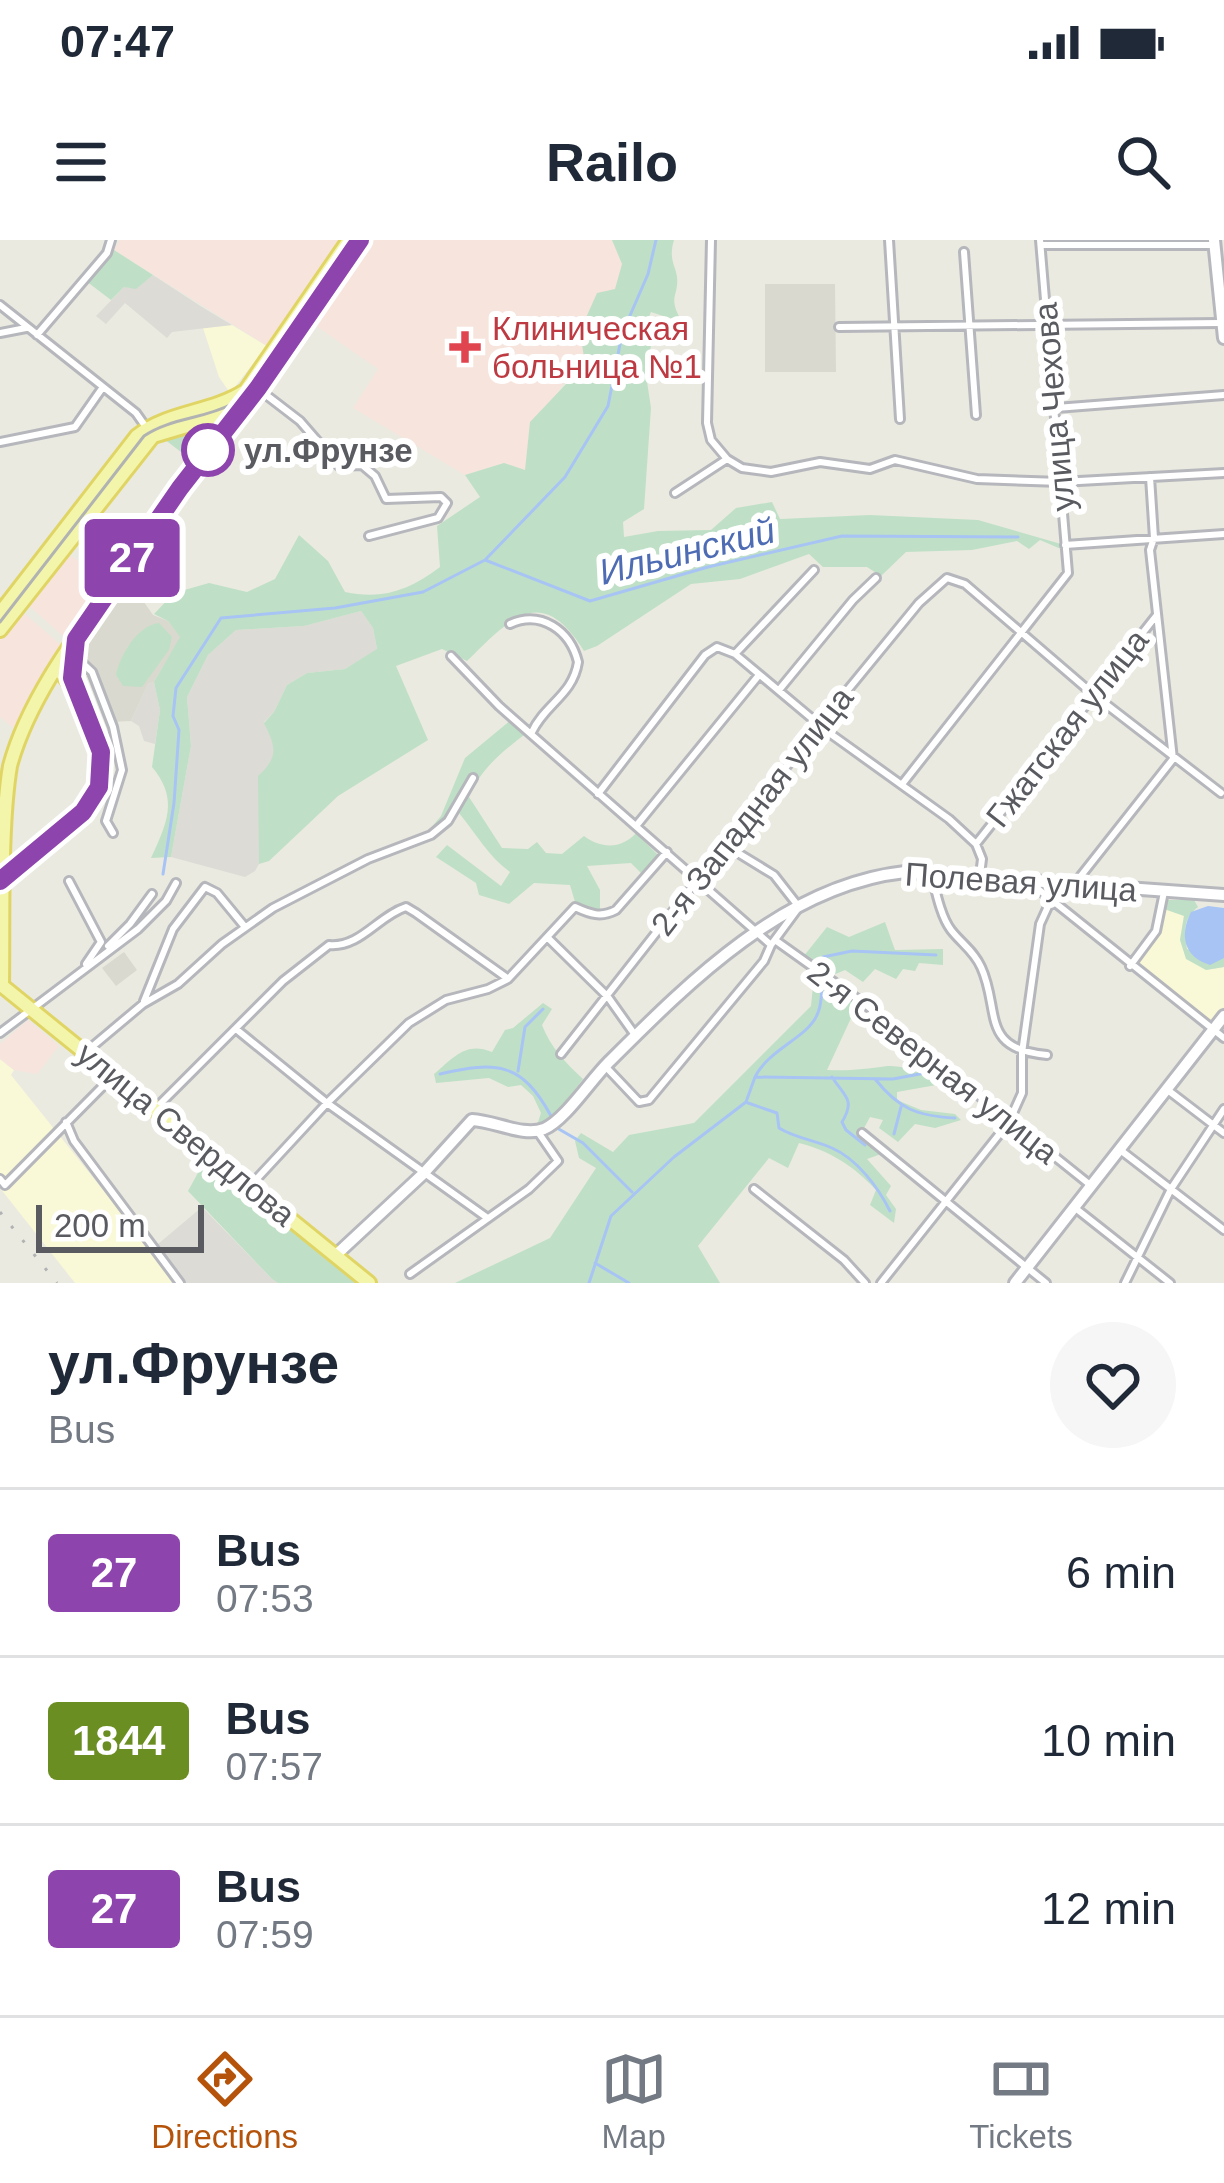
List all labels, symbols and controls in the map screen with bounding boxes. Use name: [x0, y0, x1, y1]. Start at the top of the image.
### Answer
text: 07:47: [60, 16, 175, 67]
icon: menu: [48, 129, 114, 195]
icon: search: [1110, 129, 1176, 195]
text: Railo: [546, 132, 678, 192]
street label: улица Чехова: [1026, 300, 1082, 513]
place label: Клиническая больница №1: [492, 310, 702, 385]
marker: Клиническая больница №1: [449, 331, 481, 363]
marker: ул.Фрунзе: [183, 425, 233, 475]
place label: ул.Фрунзе: [244, 432, 413, 469]
water label: Ильинский: [595, 509, 779, 593]
line badge: 27: [78, 519, 186, 597]
text: 27: [109, 534, 155, 581]
street label: Гжатская улица: [979, 622, 1156, 834]
street label: 2-я Западная улица: [644, 679, 861, 942]
street label: Полевая улица: [904, 855, 1139, 909]
street label: 2-я Северная улица: [801, 953, 1066, 1171]
street label: улица Свердлова: [70, 1035, 303, 1234]
scale bar: [36, 1199, 204, 1252]
text: 200 m: [54, 1207, 146, 1244]
button: heart: [1050, 1322, 1176, 1448]
text: ул.Фрунзе: [48, 1331, 339, 1395]
text: Bus: [48, 1408, 115, 1451]
text: Bus: [216, 1525, 301, 1576]
text: 6 min: [1066, 1547, 1176, 1598]
text: 27: [91, 1549, 137, 1596]
text: 07:53: [216, 1577, 314, 1620]
text: Bus: [225, 1693, 310, 1744]
text: 10 min: [1041, 1715, 1176, 1766]
text: 1844: [72, 1717, 165, 1764]
text: 07:57: [225, 1745, 323, 1788]
text: Bus: [216, 1861, 301, 1912]
text: 12 min: [1041, 1883, 1176, 1934]
text: 27: [91, 1885, 137, 1932]
text: 07:59: [216, 1913, 314, 1956]
tab: Directions: [151, 2046, 298, 2156]
tab: Map: [601, 2046, 667, 2156]
tab: Tickets: [969, 2046, 1073, 2156]

